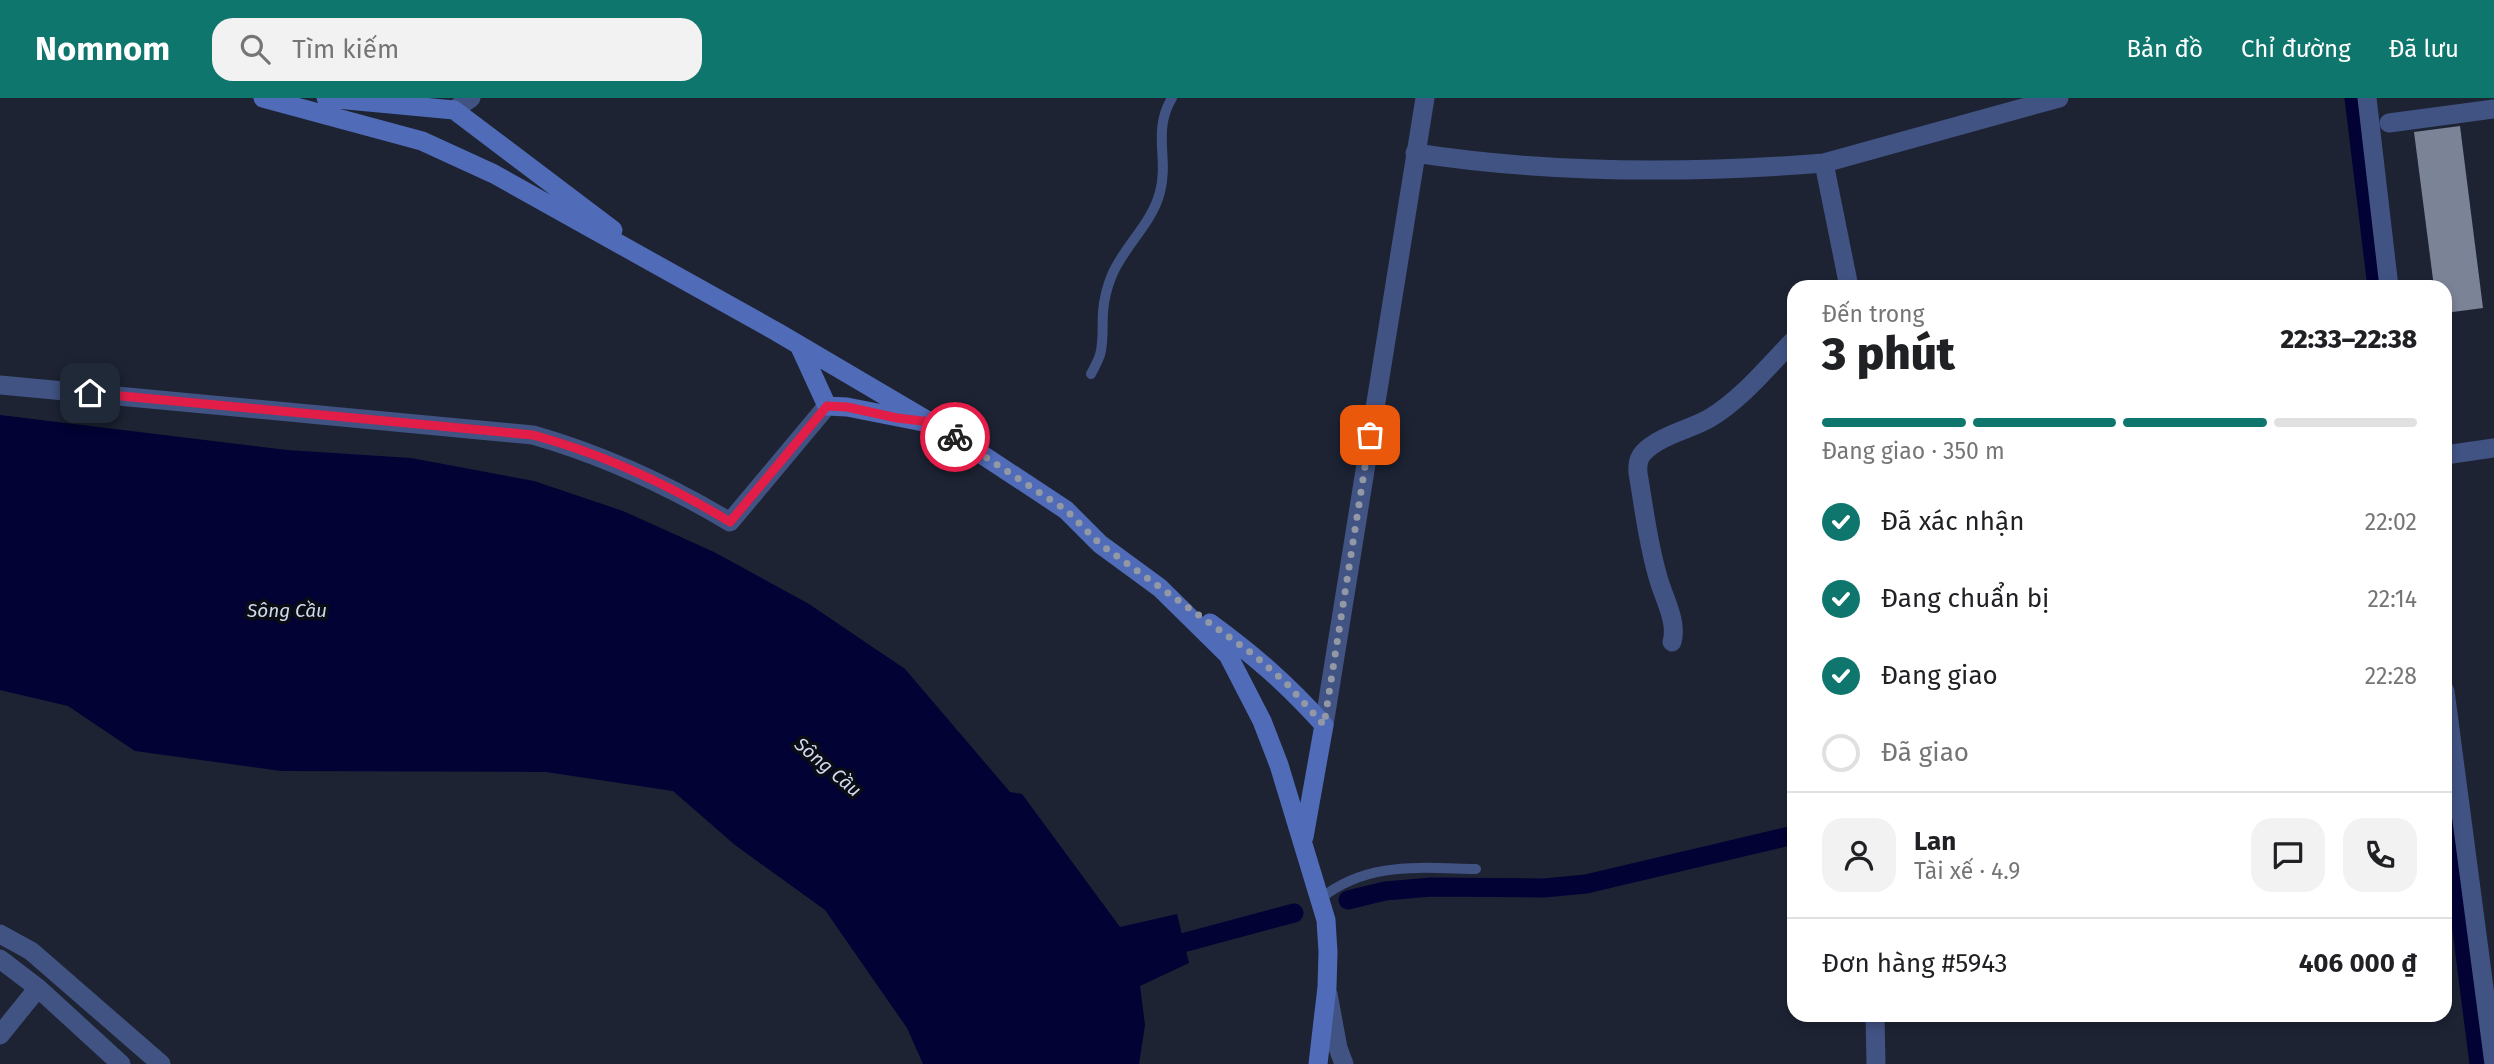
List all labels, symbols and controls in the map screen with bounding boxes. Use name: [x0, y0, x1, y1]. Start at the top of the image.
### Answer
search box: [212, 18, 702, 81]
text: Nomnom: [35, 29, 170, 69]
icon: search: [236, 30, 274, 68]
text: Tìm kiếm: [292, 34, 399, 65]
text: Bản đồ: [2126, 35, 2203, 63]
text: Chỉ đường: [2241, 35, 2351, 63]
text: Đã lưu: [2389, 35, 2459, 63]
text: Đến trong: [1822, 300, 1925, 328]
text: 22:33–22:38: [2280, 324, 2417, 355]
text: 3 phút: [1822, 326, 1955, 381]
pin: [60, 363, 120, 423]
icon: home: [71, 374, 109, 412]
courier: [920, 402, 990, 472]
pin: [1340, 405, 1400, 465]
icon: bag: [1351, 416, 1389, 454]
icon: bike: [936, 418, 974, 456]
text: Đang giao · 350 m: [1822, 437, 2005, 465]
icon: check: [1822, 503, 1860, 541]
text: Đã xác nhận: [1881, 506, 2024, 537]
text: 22:02: [2365, 508, 2417, 536]
icon: check: [1822, 580, 1860, 618]
text: Đang chuẩn bị: [1881, 583, 2049, 614]
text: 22:14: [2367, 585, 2417, 613]
water label: Sông Cầu: [246, 599, 327, 622]
icon: check: [1822, 657, 1860, 695]
text: Đang giao: [1881, 660, 1998, 691]
text: 22:28: [2365, 662, 2417, 690]
water label: Sông Cầu: [789, 732, 866, 802]
text: Đã giao: [1881, 737, 1969, 768]
button: person: [1822, 818, 1896, 892]
button: chat: [2251, 818, 2325, 892]
button: phone: [2343, 818, 2417, 892]
text: Lan: [1914, 826, 1956, 857]
text: Tài xế · 4.9: [1914, 857, 2020, 885]
text: Đơn hàng #5943: [1822, 948, 2008, 979]
text: 406 000 ₫: [2299, 948, 2417, 979]

